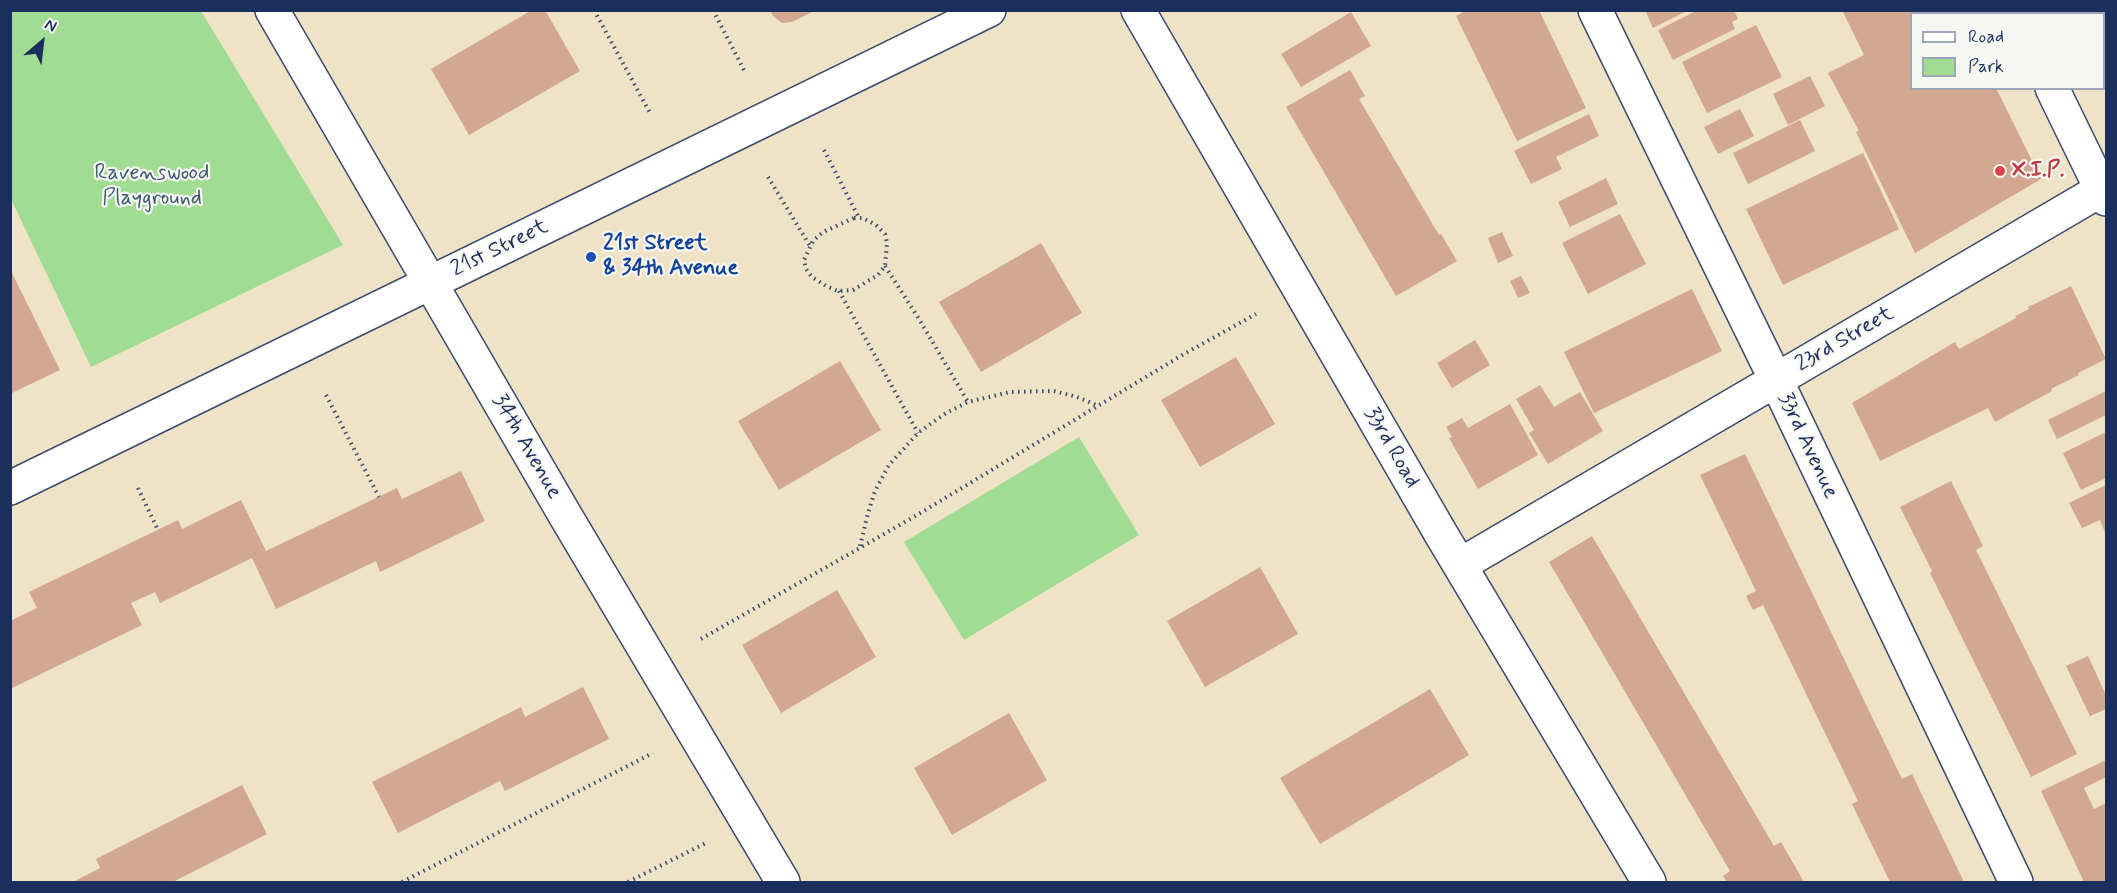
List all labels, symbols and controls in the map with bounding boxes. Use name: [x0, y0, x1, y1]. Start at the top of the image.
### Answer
north arrow: [12, 12, 72, 72]
legend: [1910, 12, 2105, 90]
text: N: [41, 14, 60, 37]
text: Road: [1968, 25, 2004, 49]
text: Park: [1968, 55, 2004, 79]
place label: X.I.P.: [2012, 158, 2064, 184]
park label: Ravenswood Playground: [95, 161, 209, 212]
marker: X.I.P.: [1993, 164, 2007, 178]
street label: 21st Street: [447, 214, 553, 284]
place label: 21st Street & 34th Avenue: [603, 231, 738, 282]
marker: 21st Street & 34th Avenue: [584, 250, 598, 264]
street label: 23rd Street: [1791, 301, 1899, 379]
street label: 33rd Avenue: [1771, 389, 1843, 503]
street label: 34th Avenue: [485, 390, 567, 504]
street label: 33rd Road: [1357, 403, 1425, 493]

